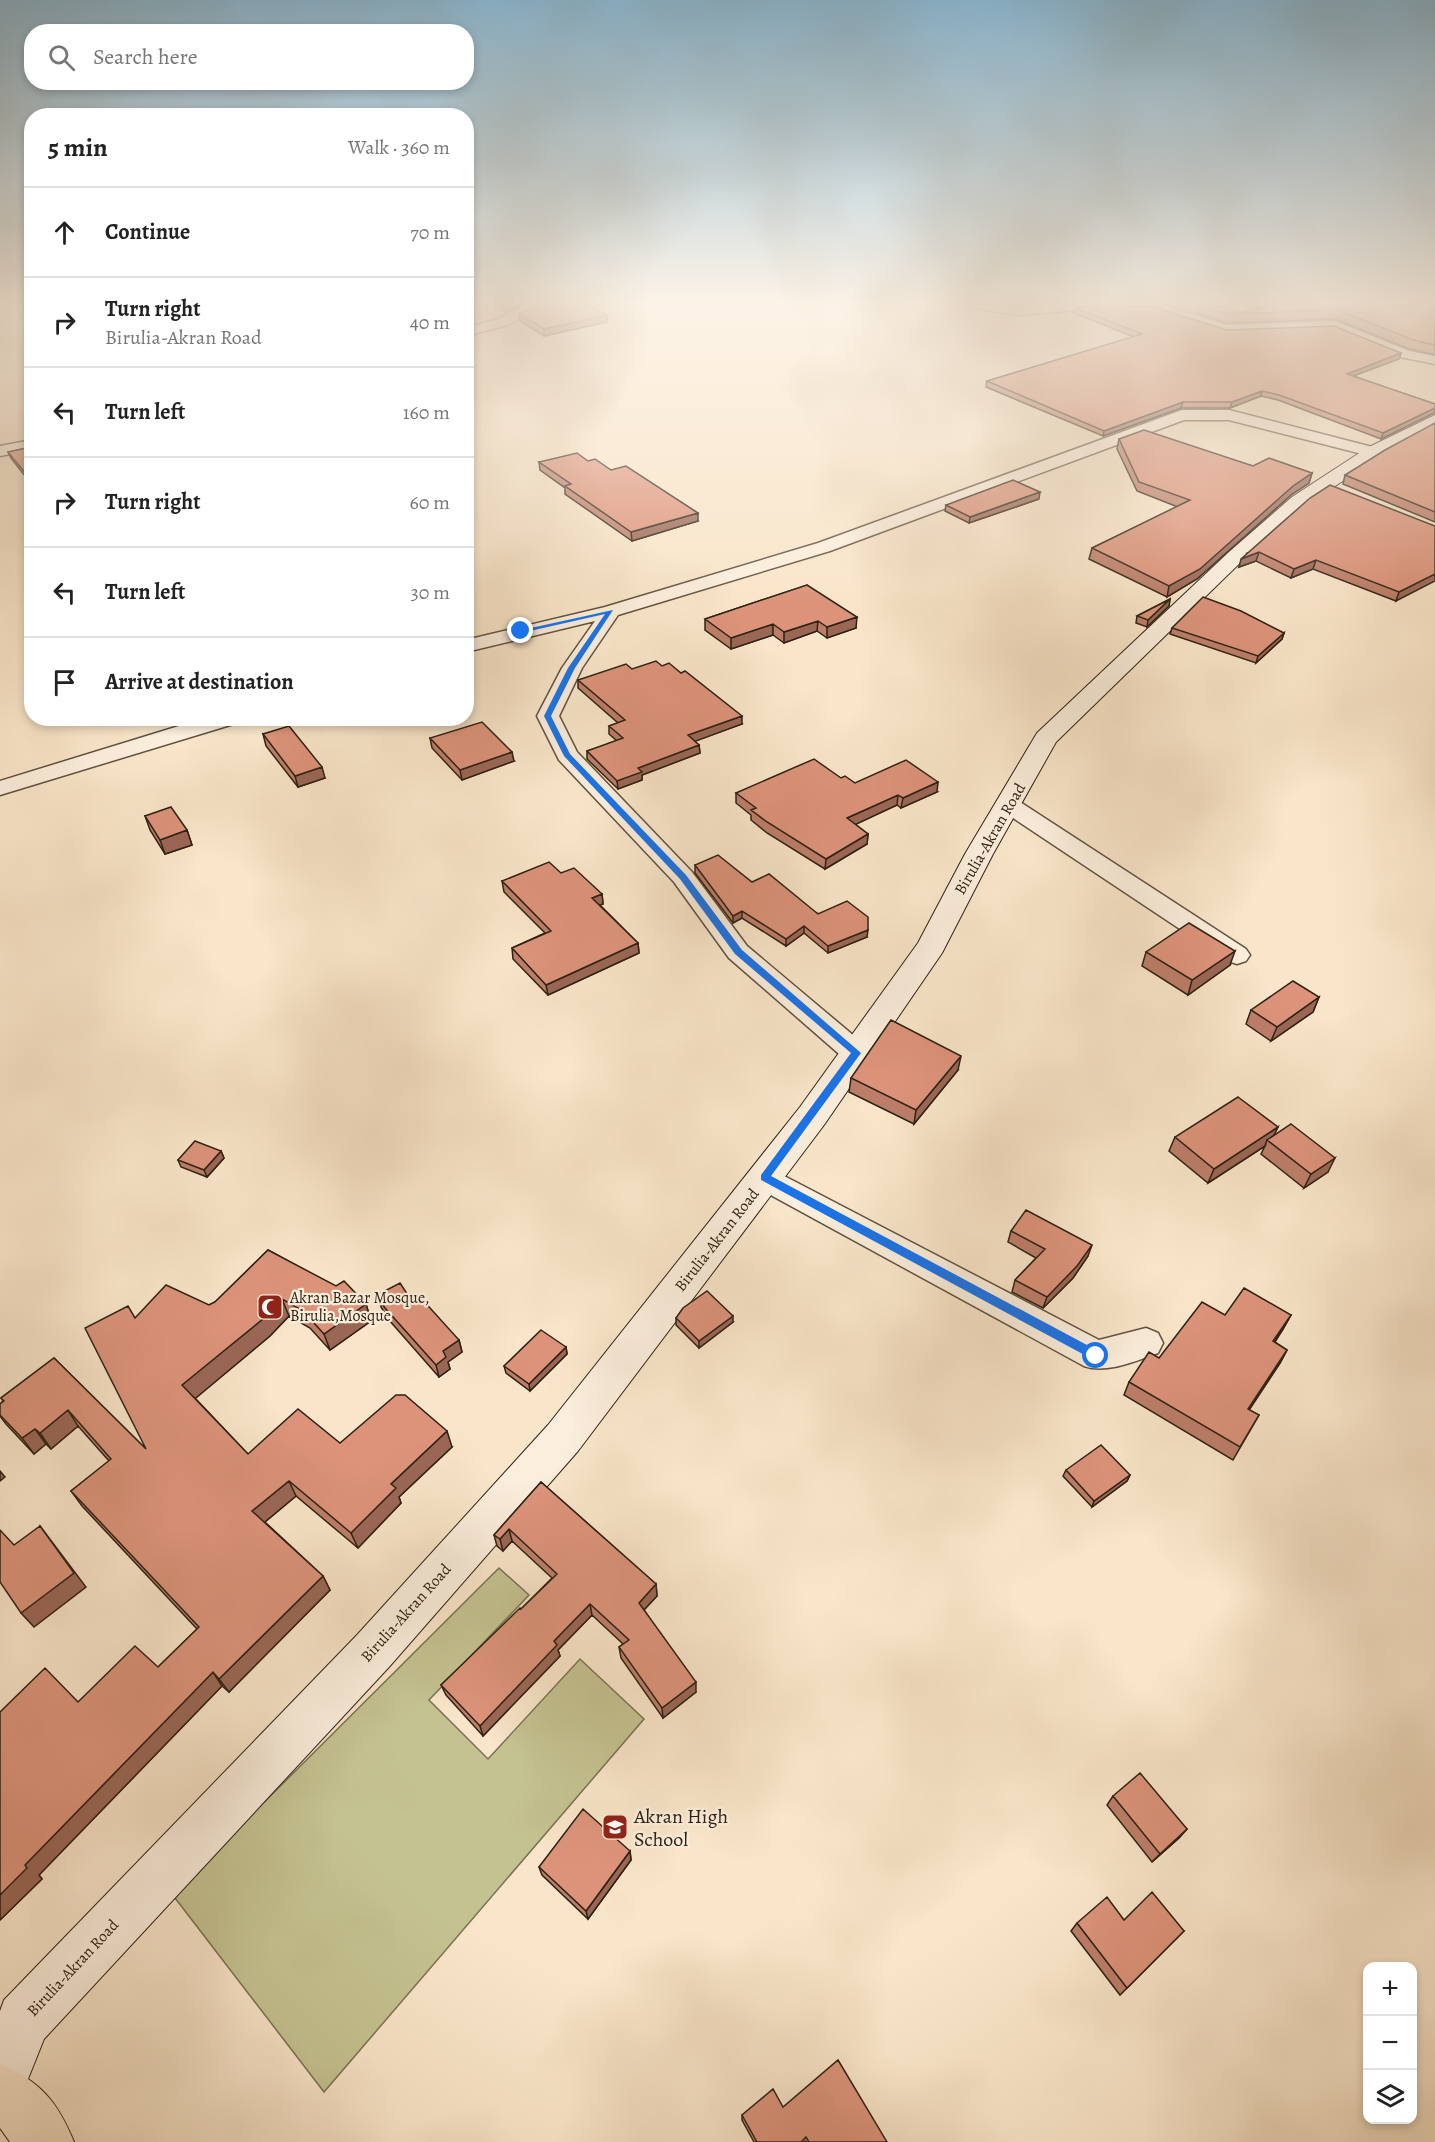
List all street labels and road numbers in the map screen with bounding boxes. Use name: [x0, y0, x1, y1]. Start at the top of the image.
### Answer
street label: Birulia-Akran Road: [949, 779, 1031, 899]
street label: Birulia-Akran Road: [670, 1183, 765, 1296]
street label: Birulia-Akran Road: [356, 1559, 456, 1667]
street label: Birulia-Akran Road: [22, 1914, 124, 2021]

